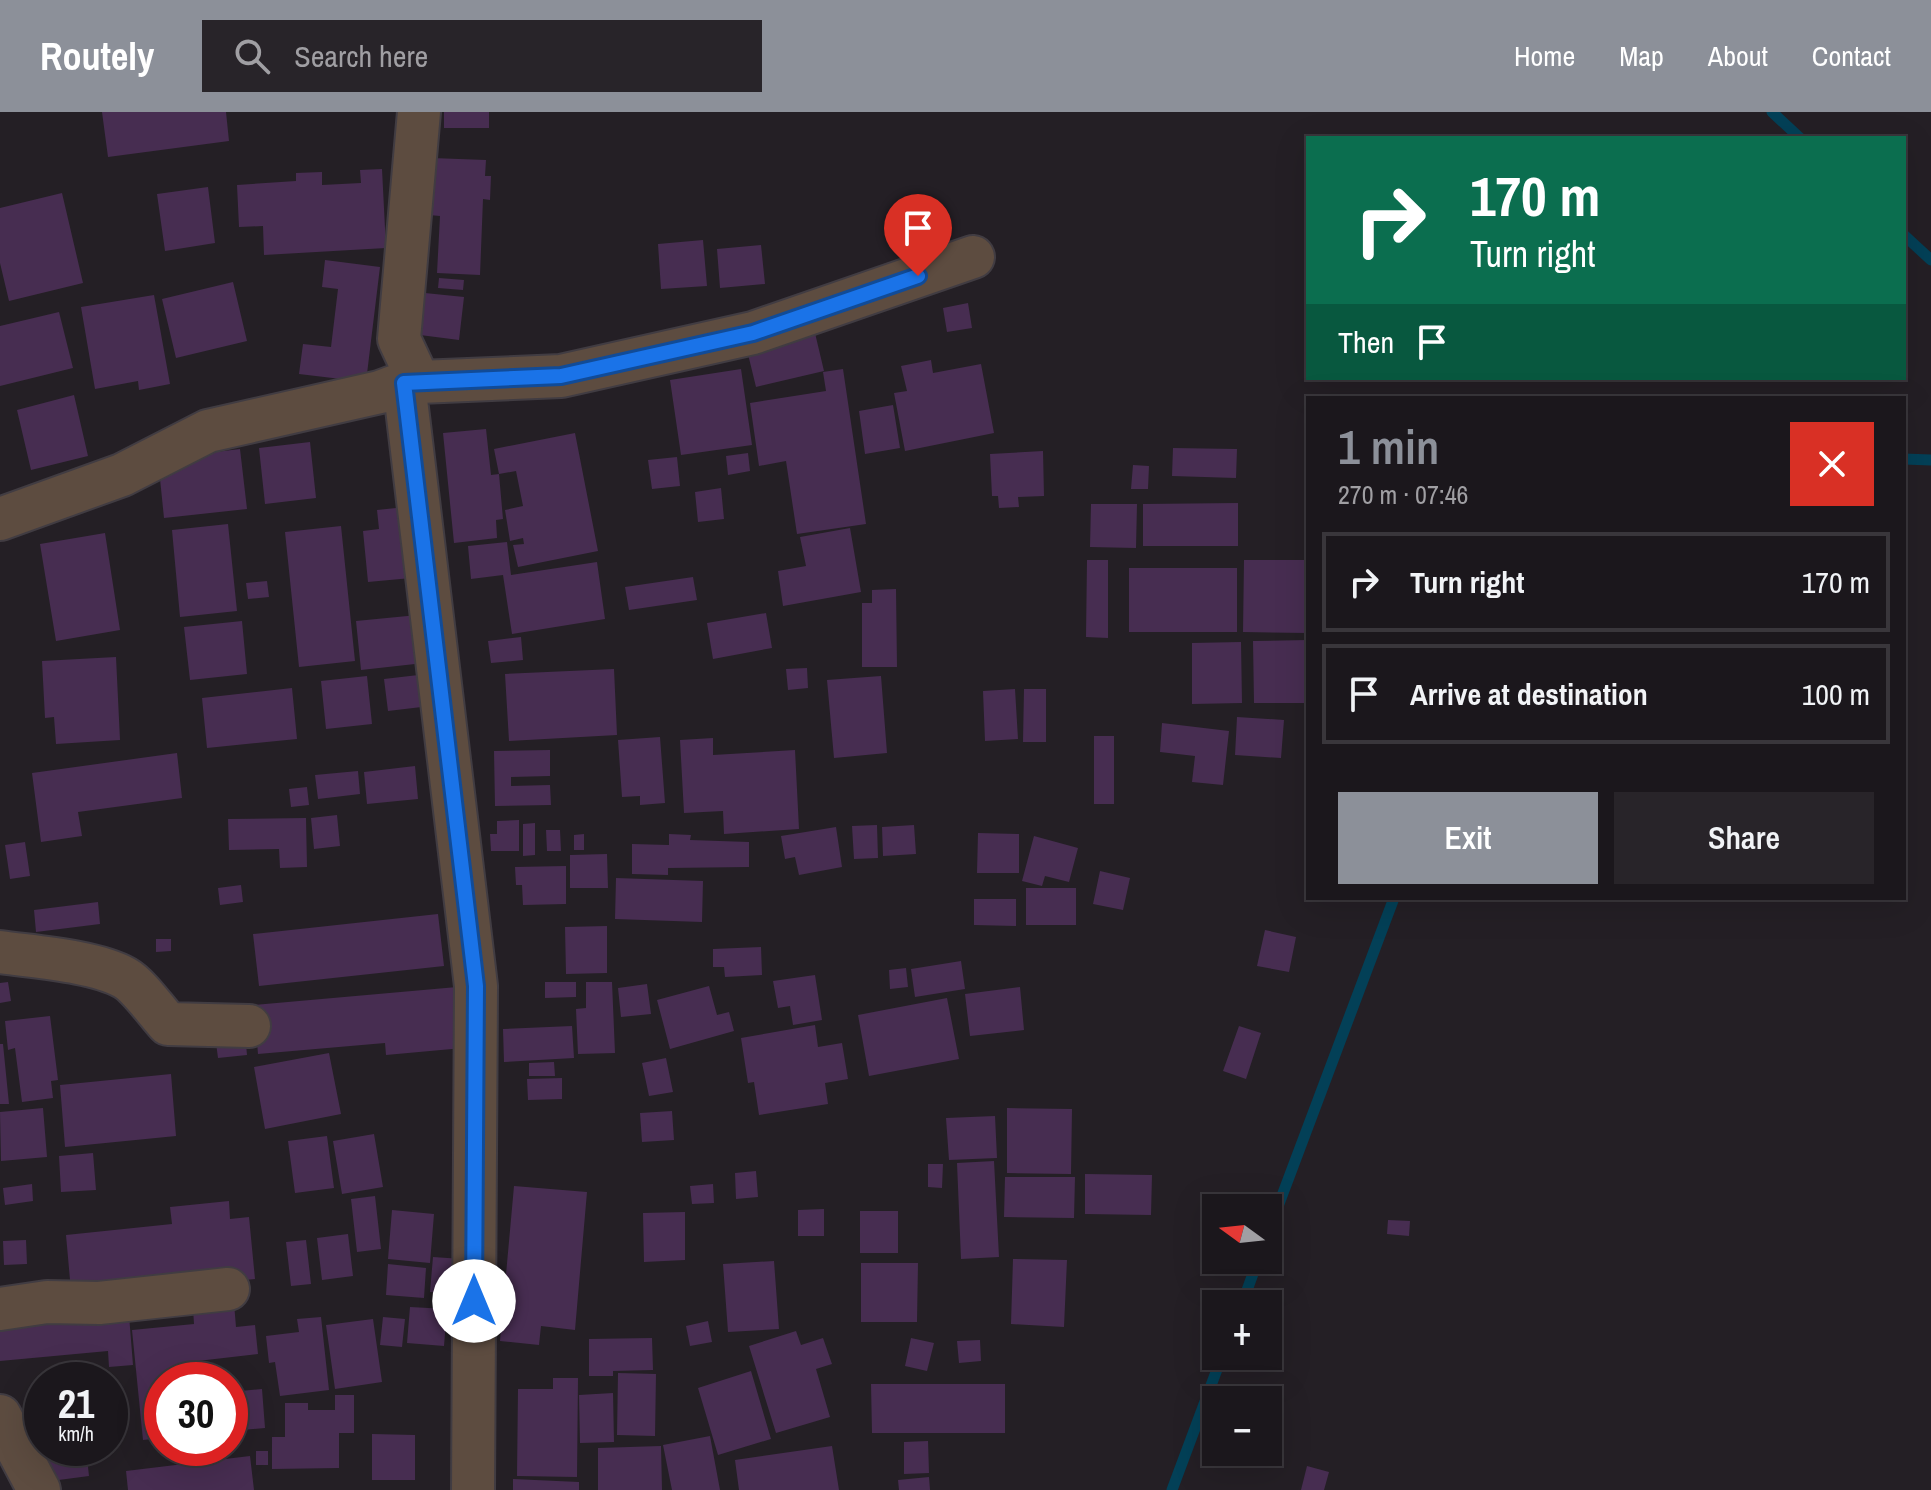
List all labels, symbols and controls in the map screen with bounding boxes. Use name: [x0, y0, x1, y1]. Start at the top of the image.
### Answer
search box: [202, 20, 762, 92]
text: Routely: [40, 31, 154, 82]
icon: search: [230, 34, 274, 78]
text: Search here: [294, 36, 428, 76]
text: Home: [1514, 37, 1575, 75]
text: Map: [1619, 37, 1664, 75]
text: About: [1708, 37, 1768, 75]
text: Contact: [1812, 37, 1891, 75]
text: 170 m: [1470, 158, 1600, 233]
icon: right: [1338, 168, 1442, 272]
pin: [884, 194, 952, 276]
icon: arrive: [896, 206, 940, 250]
text: Turn right: [1470, 230, 1595, 278]
icon: arrive: [1410, 320, 1454, 364]
text: Then: [1338, 322, 1394, 362]
text: 1 min: [1338, 414, 1439, 479]
button: close: [1790, 422, 1874, 506]
text: 270 m · 07:46: [1338, 477, 1468, 512]
icon: right: [1342, 560, 1386, 604]
text: Turn right: [1410, 562, 1524, 602]
text: 170 m: [1802, 562, 1870, 602]
icon: arrive: [1342, 672, 1386, 716]
text: Arrive at destination: [1410, 674, 1648, 714]
text: 100 m: [1802, 674, 1870, 714]
button: Exit: [1338, 792, 1598, 884]
button: Share: [1614, 792, 1874, 884]
north arrow: [1202, 1194, 1282, 1274]
map controls: [1202, 1194, 1282, 1466]
position arrow: [432, 1259, 516, 1343]
button: +: [1202, 1290, 1282, 1370]
speed limit sign: 30: [144, 1362, 248, 1466]
text: 21: [58, 1377, 94, 1430]
button: −: [1202, 1386, 1282, 1466]
text: km/h: [58, 1420, 94, 1447]

